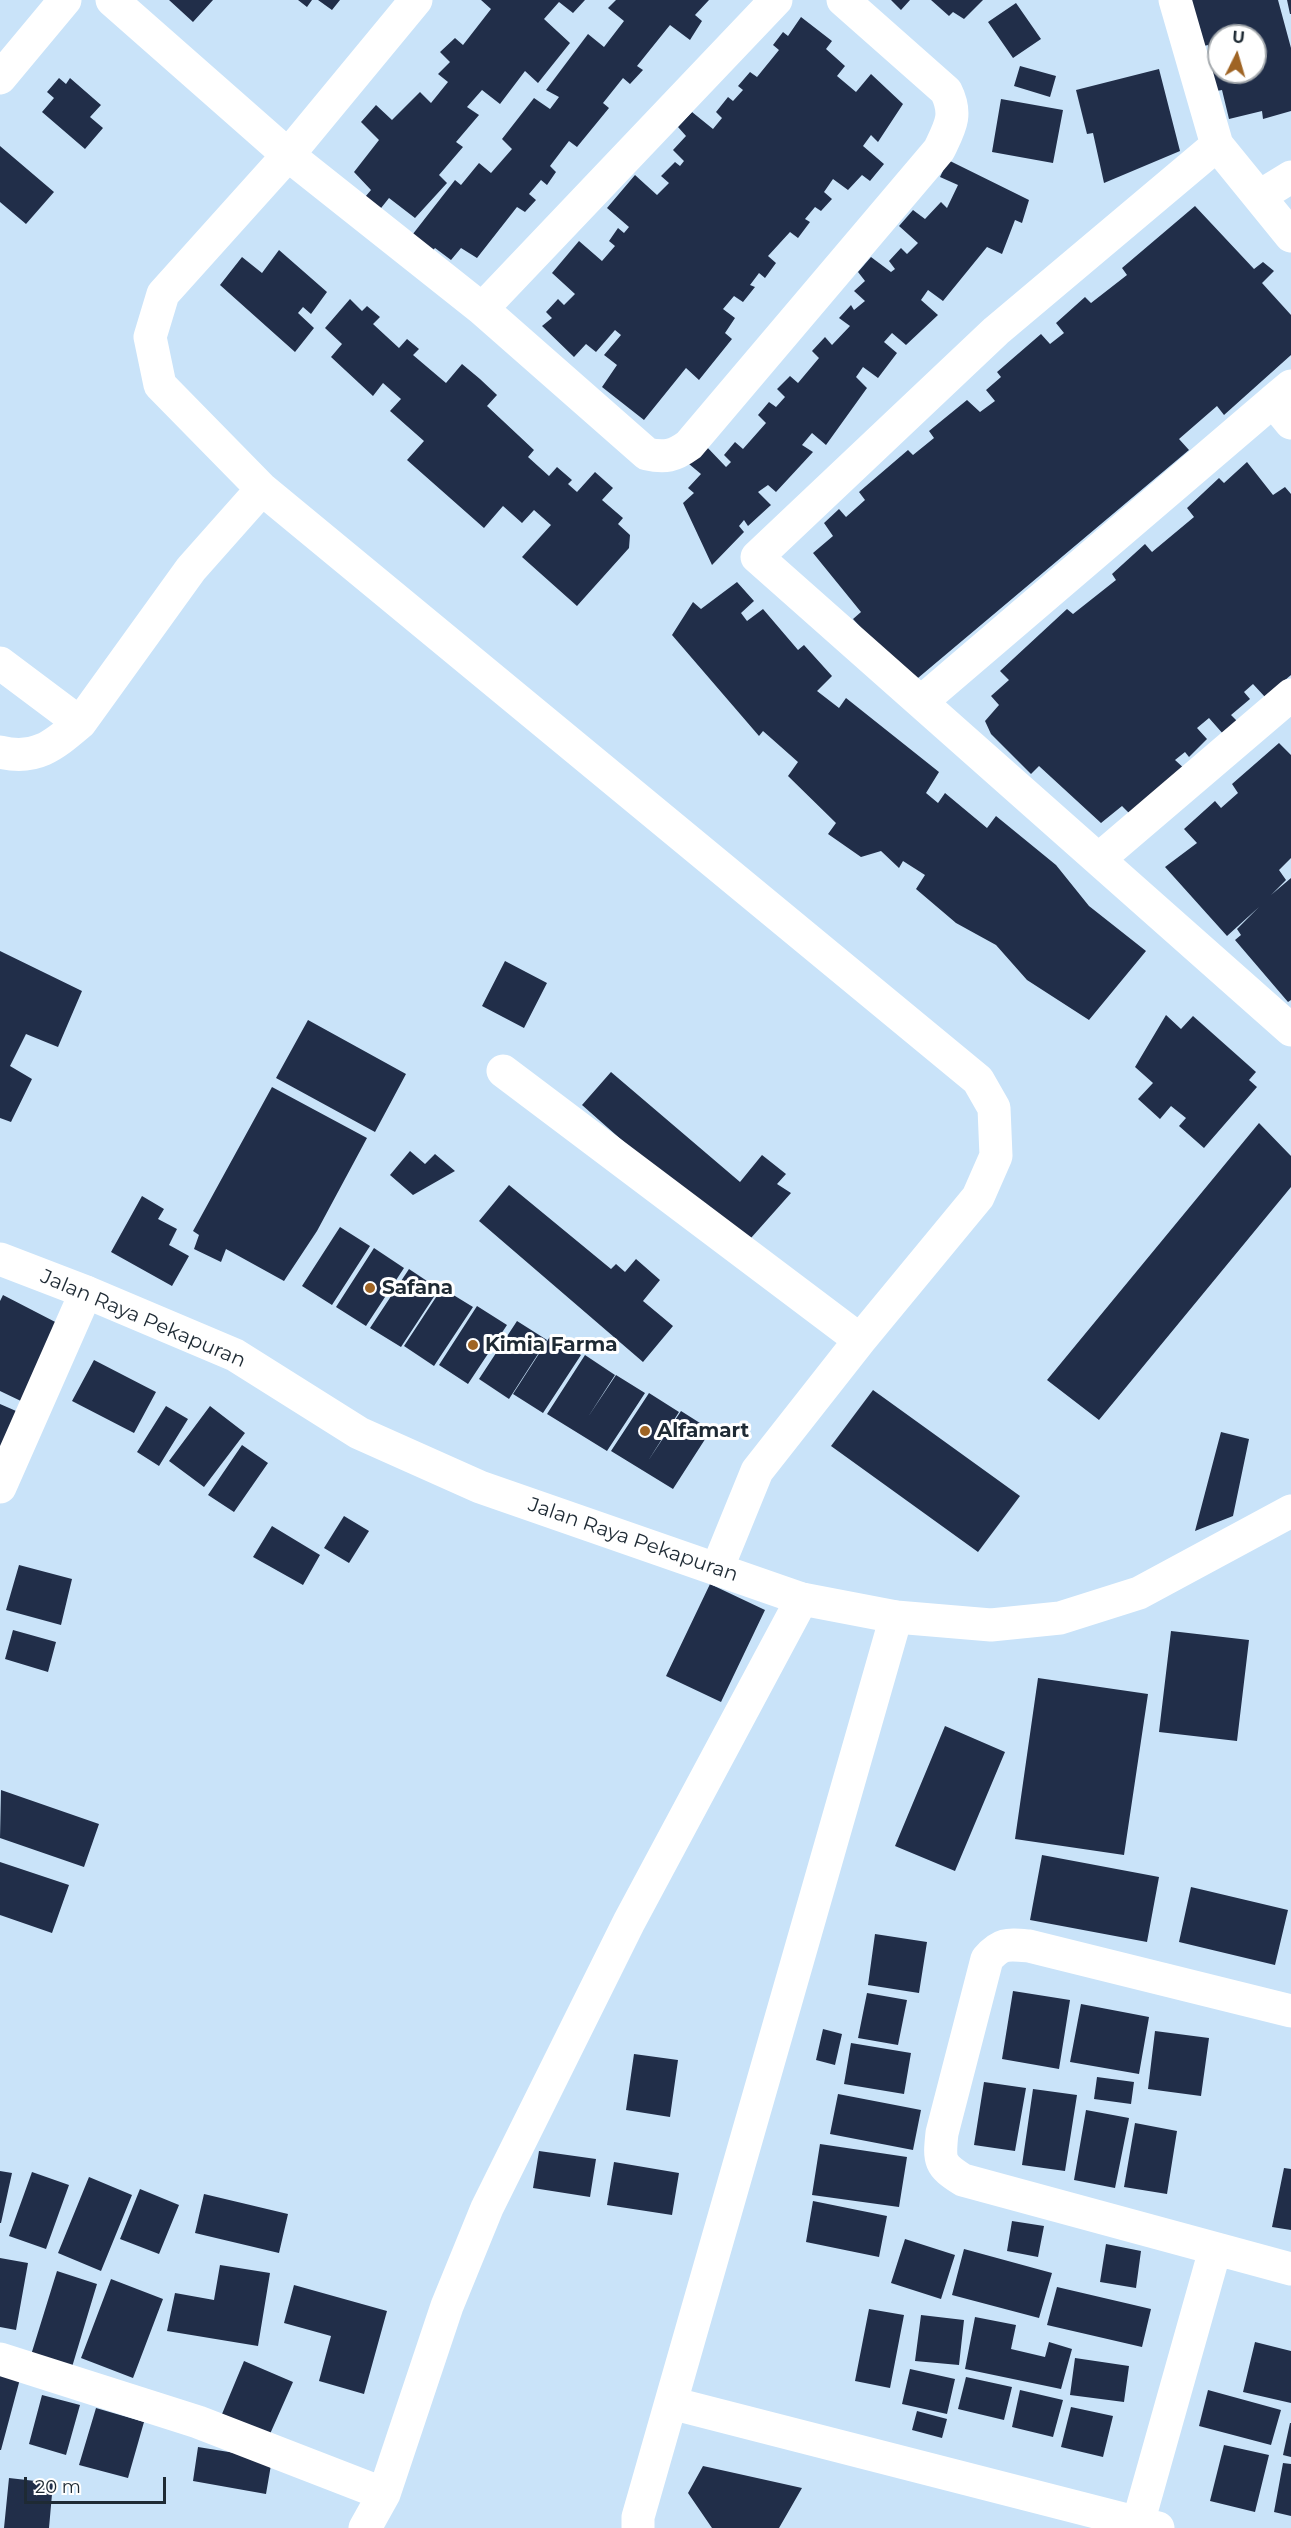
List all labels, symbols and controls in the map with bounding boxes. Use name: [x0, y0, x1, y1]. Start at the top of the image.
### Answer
north arrow: [1207, 24, 1267, 84]
text: U: [1231, 28, 1246, 48]
street label: Jalan Raya Pekapuran: [37, 1265, 249, 1373]
place label: Safana: [382, 1276, 453, 1300]
marker: Safana: [363, 1281, 377, 1295]
place label: Kimia Farma: [485, 1333, 618, 1357]
marker: Kimia Farma: [466, 1338, 480, 1352]
place label: Alfamart: [657, 1419, 749, 1443]
marker: Alfamart: [638, 1424, 652, 1438]
street label: Jalan Raya Pekapuran: [525, 1493, 741, 1587]
scale bar: [27, 2465, 170, 2503]
text: 20 m: [35, 2476, 81, 2498]

